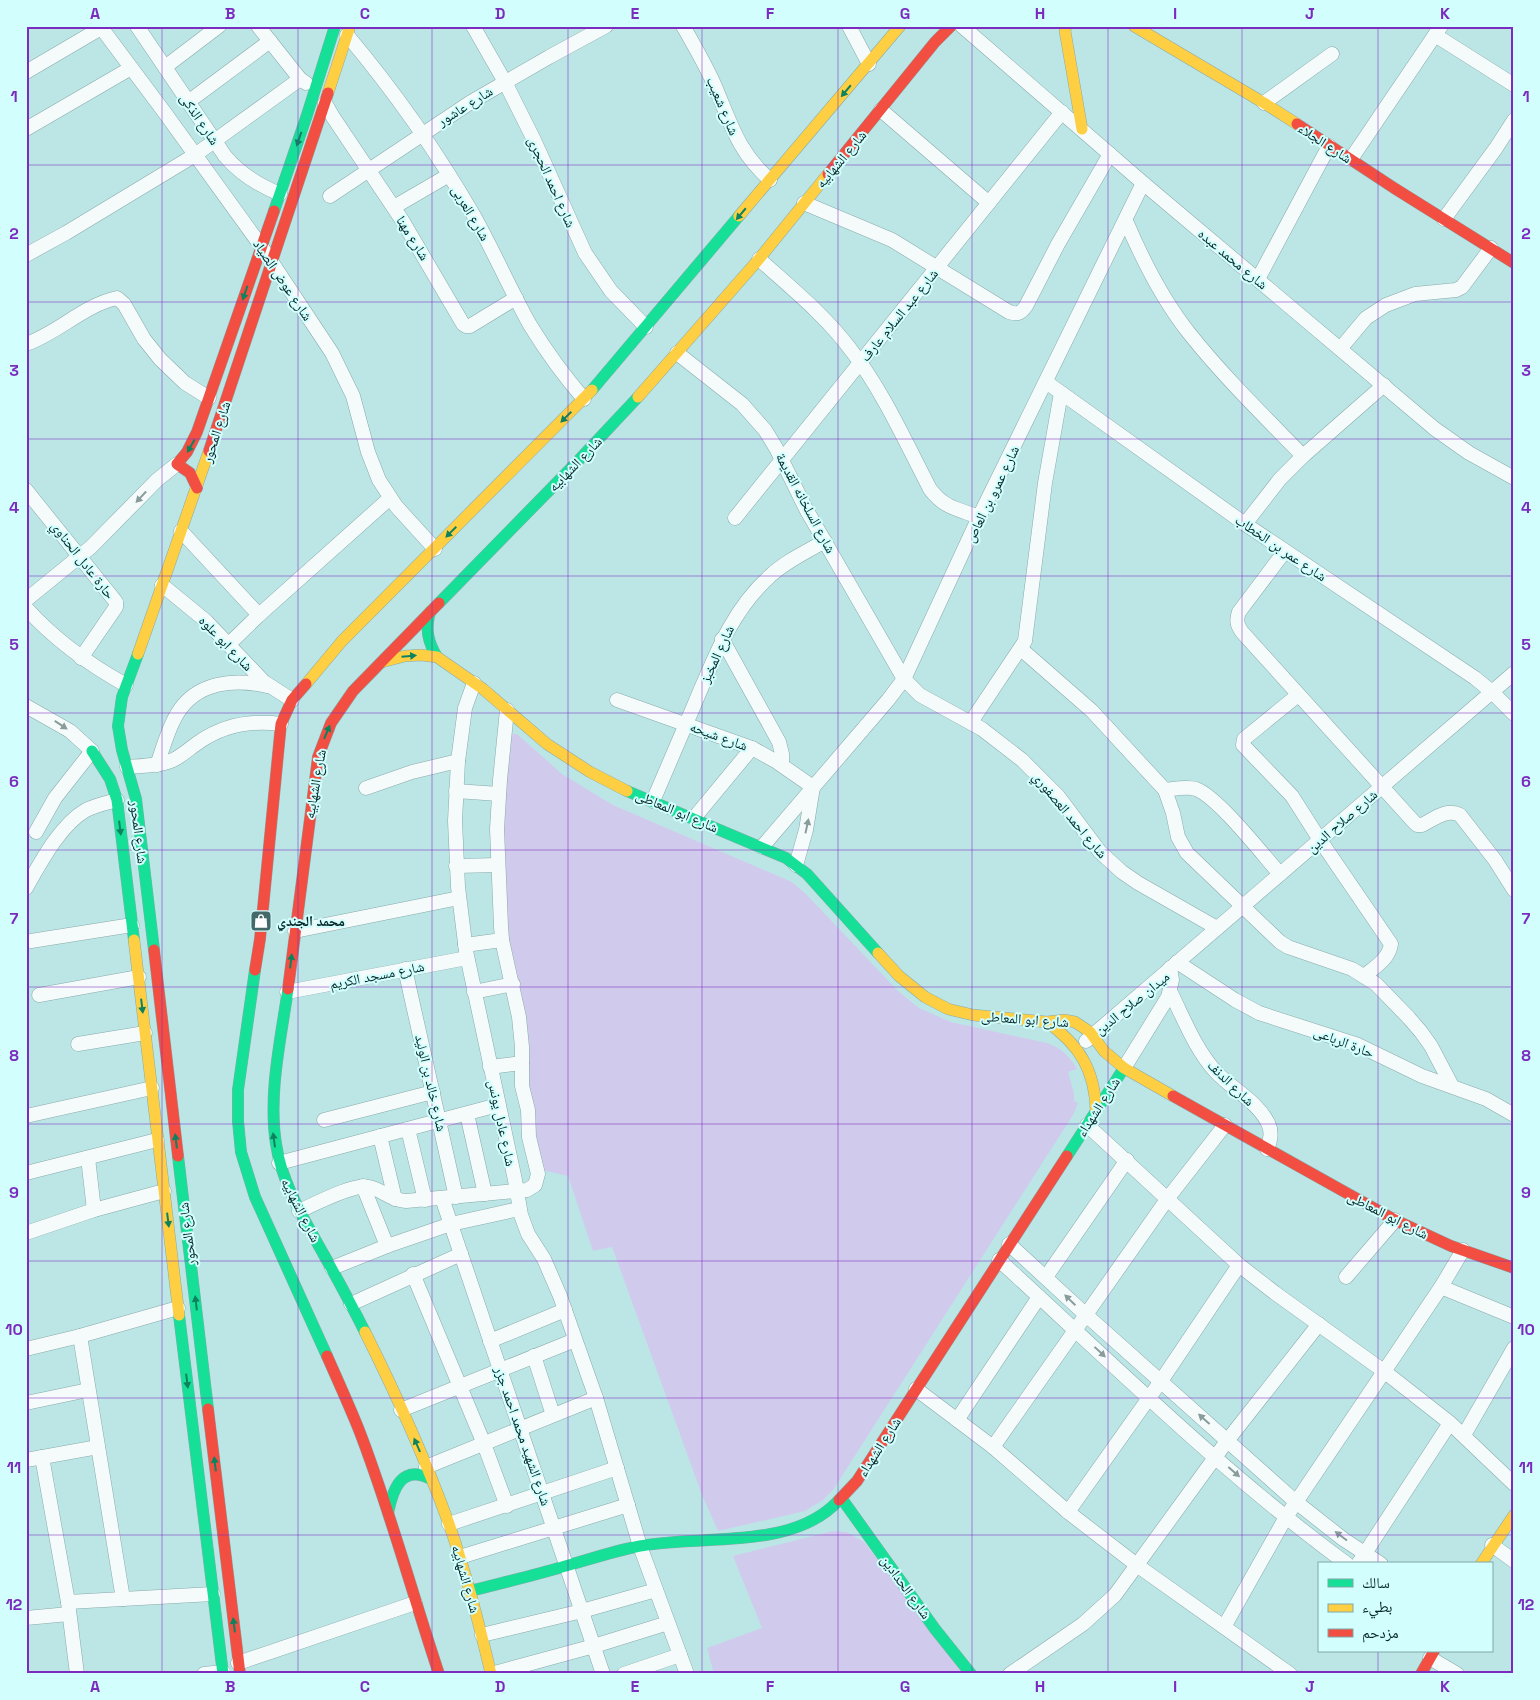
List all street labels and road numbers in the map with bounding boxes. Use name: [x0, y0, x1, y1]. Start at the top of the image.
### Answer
street label: شارع شعيب: [702, 74, 743, 138]
street label: شارع عاشور: [433, 82, 497, 131]
street label: شارع الذكى: [175, 90, 224, 149]
street label: شارع الجلاء: [1294, 119, 1355, 168]
street label: شارع الشهابيه: [812, 126, 871, 192]
street label: شارع احمد الحجرى: [523, 134, 580, 231]
street label: شارع العربى: [447, 182, 494, 245]
street label: شارع مهنا: [391, 212, 434, 264]
street label: شارع محمد عبده: [1194, 225, 1272, 294]
street label: شارع عوض الصياد: [248, 236, 317, 325]
street label: شارع عبد السلام عارف: [856, 265, 943, 366]
street label: شارع المحور: [197, 399, 235, 466]
street label: شارع الشهابيه: [544, 433, 606, 496]
street label: شارع عمرو بن العاص: [961, 443, 1024, 546]
street label: شارع السلخانه القديمة: [771, 450, 840, 557]
street label: شارع عمر بن الخطاب: [1231, 511, 1330, 586]
street label: حارة عادل الحناوي: [45, 517, 119, 604]
street label: شارع ابو علوه: [194, 611, 257, 675]
street label: شارع المخبز: [695, 622, 739, 687]
street label: شارع شيحه: [687, 717, 750, 756]
street label: شارع الشهابيه: [300, 748, 331, 820]
street label: شارع احمد العصفوري: [1027, 768, 1111, 864]
street label: شارع صلاح الدين: [1303, 785, 1382, 857]
street label: شارع ابو المعاطى: [633, 786, 721, 837]
street label: شارع المحور: [125, 798, 152, 865]
street label: شارع مسجد الكريم: [328, 957, 426, 994]
street label: ميدان صلاح الدين: [1091, 967, 1174, 1039]
street label: شارع ابو المعاطى: [980, 1007, 1069, 1032]
street label: حارة الرباعى: [1311, 1022, 1377, 1062]
street label: شارع خالد بن الوليد: [410, 1033, 451, 1133]
street label: شارع الدنف: [1203, 1056, 1258, 1110]
street label: شارع الشهداء: [1072, 1074, 1125, 1141]
street label: شارع عادل يونس: [483, 1078, 520, 1168]
street label: شارع الشهابيه: [276, 1175, 325, 1246]
street label: شارع ابو المعاطى: [1344, 1187, 1431, 1244]
street label: شارع المحور: [174, 1201, 201, 1268]
street label: شارع الشهيد محمد احمد جزر: [489, 1363, 555, 1508]
street label: شارع الشهداء: [853, 1414, 906, 1481]
street label: شارع الشهابيه: [447, 1543, 484, 1615]
street label: شارع الحدادين: [876, 1552, 935, 1623]

